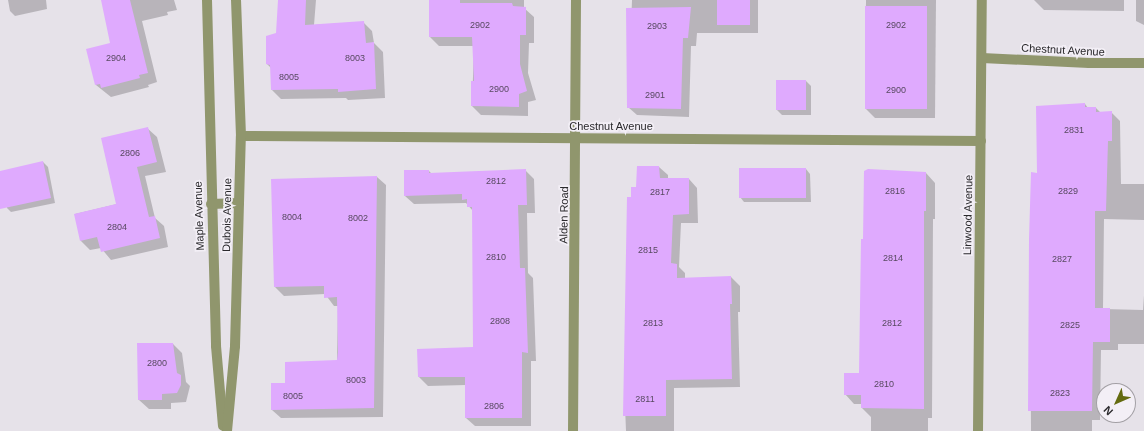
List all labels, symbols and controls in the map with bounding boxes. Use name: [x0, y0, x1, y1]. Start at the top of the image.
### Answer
house number: 2902: [470, 20, 490, 30]
house number: 2902: [886, 20, 906, 30]
house number: 2903: [647, 21, 667, 31]
street label: Chestnut Avenue: [1021, 41, 1105, 59]
house number: 2904: [106, 53, 126, 63]
house number: 8003: [345, 53, 365, 63]
house number: 8005: [279, 72, 299, 82]
house number: 2900: [489, 84, 509, 94]
house number: 2900: [886, 85, 906, 95]
house number: 2901: [645, 90, 665, 100]
street label: Chestnut Avenue: [569, 119, 653, 133]
house number: 2831: [1064, 125, 1084, 135]
house number: 2806: [120, 148, 140, 158]
street label: Linwood Avenue: [961, 174, 975, 256]
house number: 2812: [486, 176, 506, 186]
street label: Dubois Avenue: [220, 178, 234, 252]
street label: Maple Avenue: [191, 181, 207, 251]
street label: Alden Road: [557, 186, 571, 244]
house number: 2816: [885, 186, 905, 196]
house number: 2829: [1058, 186, 1078, 196]
house number: 2817: [650, 187, 670, 197]
house number: 8004: [282, 212, 302, 222]
house number: 8002: [348, 213, 368, 223]
house number: 2804: [107, 222, 127, 232]
house number: 2815: [638, 245, 658, 255]
house number: 2810: [486, 252, 506, 262]
house number: 2814: [883, 253, 903, 263]
house number: 2827: [1052, 254, 1072, 264]
house number: 2808: [490, 316, 510, 326]
house number: 2813: [643, 318, 663, 328]
house number: 2812: [882, 318, 902, 328]
house number: 2825: [1060, 320, 1080, 330]
house number: 2800: [147, 358, 167, 368]
house number: 8003: [346, 375, 366, 385]
house number: 2810: [874, 379, 894, 389]
north arrow: [1096, 383, 1136, 423]
house number: 2823: [1050, 388, 1070, 398]
house number: 8005: [283, 391, 303, 401]
house number: 2811: [635, 394, 655, 404]
house number: 2806: [484, 401, 504, 411]
text: N: [1101, 404, 1115, 418]

